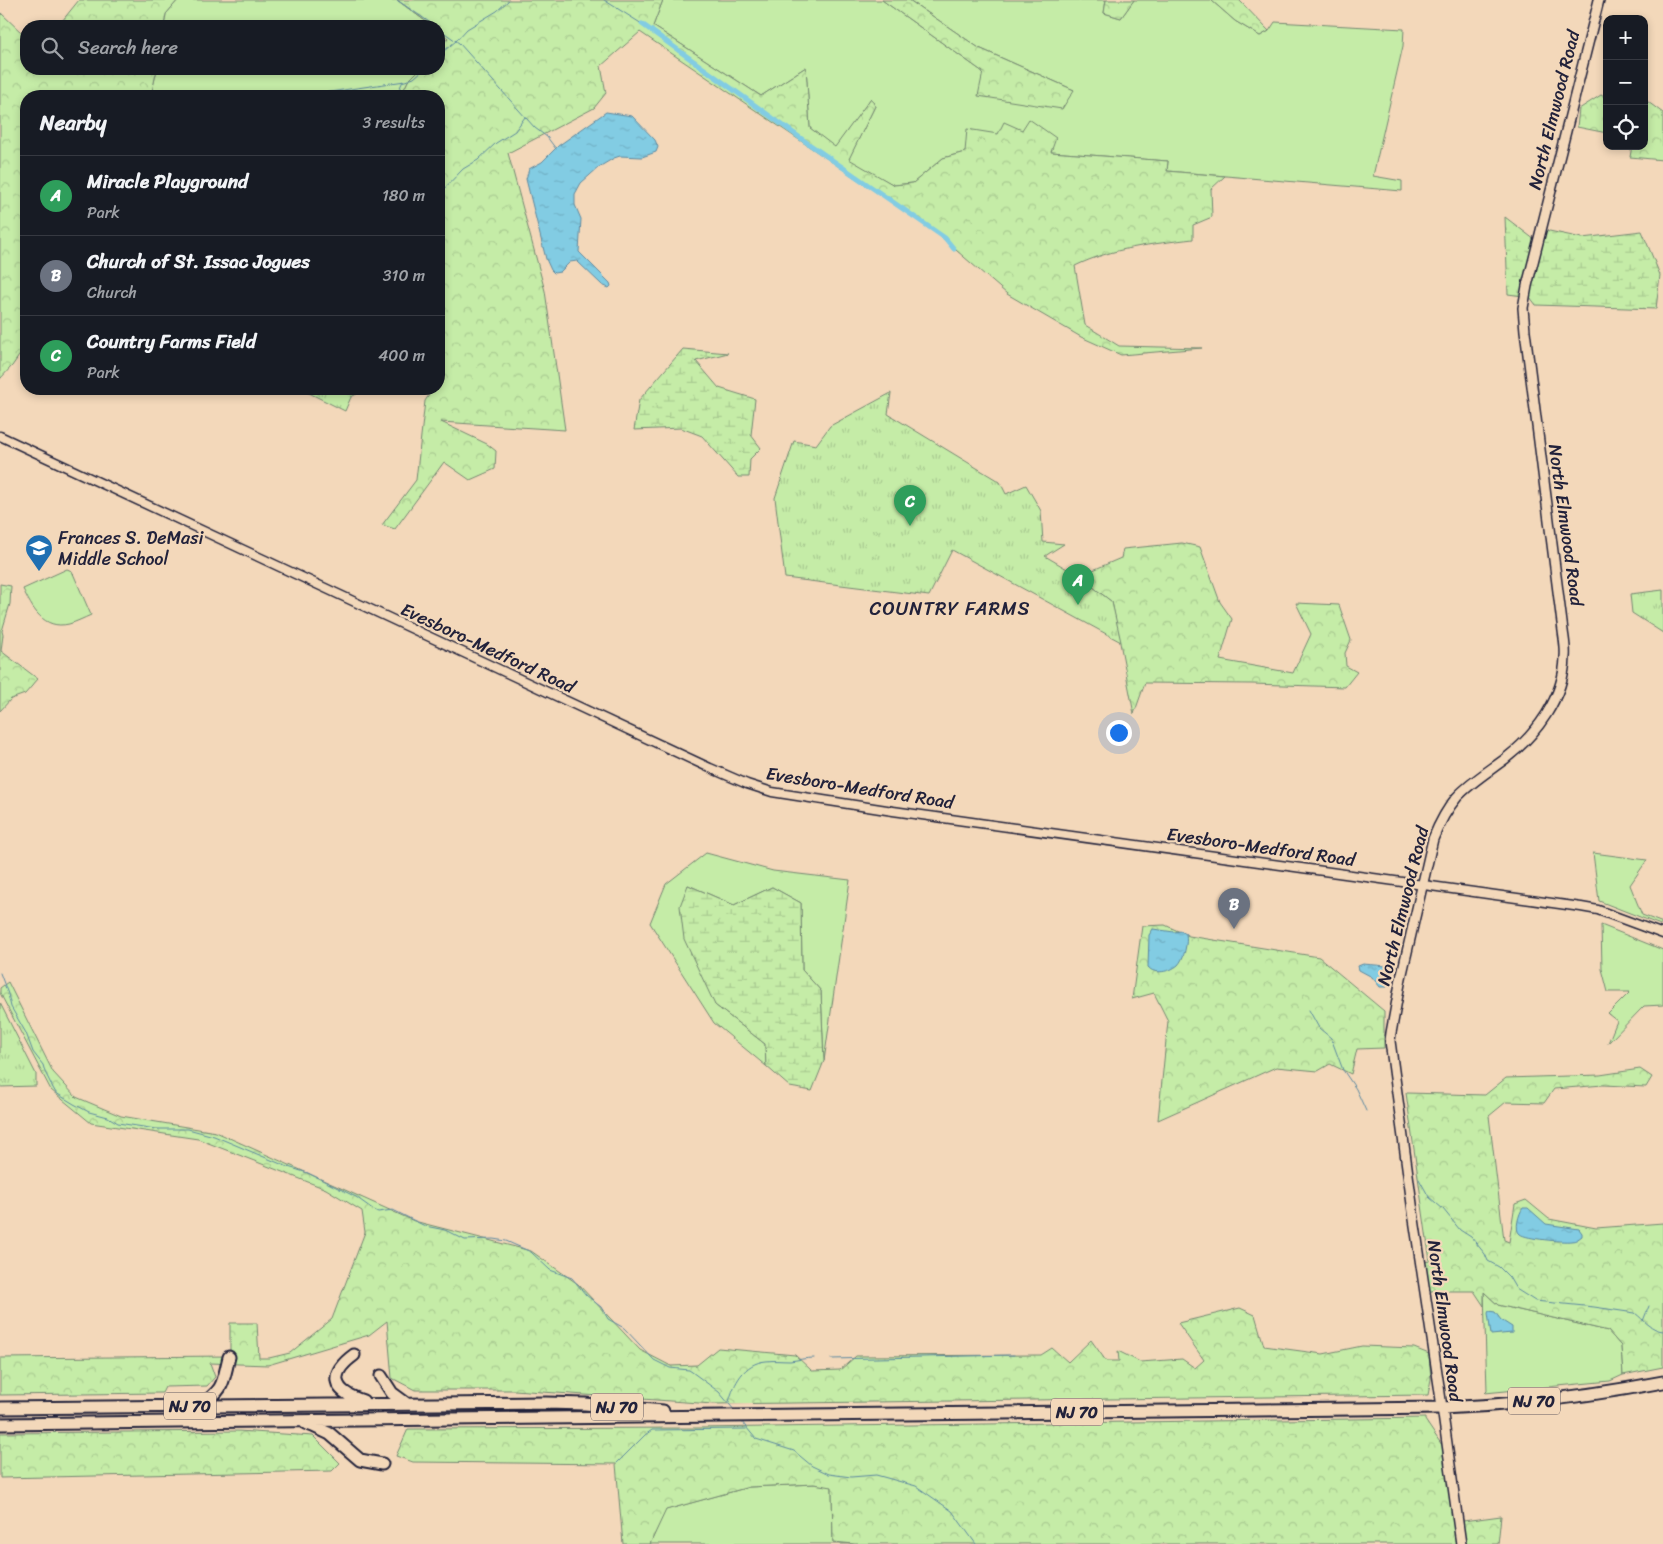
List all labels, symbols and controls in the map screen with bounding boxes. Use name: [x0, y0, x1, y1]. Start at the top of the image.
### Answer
map controls: [1603, 15, 1648, 150]
button: +: [1603, 15, 1648, 60]
search box: [20, 20, 445, 75]
street label: North Elmwood Road: [1519, 26, 1590, 193]
text: Search here: [78, 31, 178, 64]
icon: search: [38, 34, 66, 62]
button: −: [1603, 60, 1648, 105]
text: Nearby: [40, 104, 106, 142]
button: locate: [1603, 105, 1648, 150]
text: 3 results: [362, 108, 425, 137]
text: Miracle Playground: [87, 165, 248, 198]
text: A: [51, 181, 61, 210]
text: 180 m: [382, 181, 425, 210]
text: Park: [87, 198, 120, 227]
text: Church of St. Issac Jogues: [87, 245, 310, 278]
text: B: [51, 261, 61, 290]
text: 310 m: [383, 261, 425, 290]
text: Church: [87, 278, 137, 307]
text: Country Farms Field: [87, 325, 256, 358]
text: C: [51, 341, 61, 370]
text: 400 m: [378, 341, 425, 370]
text: Park: [87, 358, 120, 387]
street label: North Elmwood Road: [1539, 442, 1593, 610]
pin: C: [894, 485, 926, 526]
place label: Frances S. DeMasi Middle School: [58, 522, 204, 575]
school or university icon: Frances S. DeMasi Middle School: [24, 533, 54, 572]
pin: A: [1062, 564, 1094, 605]
district label: COUNTRY FARMS: [870, 592, 1030, 625]
street label: Evesboro-Medford Road: [395, 593, 582, 703]
your location: [1106, 720, 1132, 746]
street label: Evesboro-Medford Road: [764, 757, 958, 819]
street label: Evesboro-Medford Road: [1165, 818, 1359, 876]
street label: North Elmwood Road: [1368, 822, 1439, 989]
pin: B: [1218, 888, 1250, 929]
street label: North Elmwood Road: [1418, 1238, 1472, 1406]
road number: NJ 70: [1508, 1388, 1560, 1414]
road number: NJ 70: [164, 1392, 216, 1420]
road number: NJ 70: [591, 1394, 643, 1420]
road number: NJ 70: [1051, 1398, 1103, 1425]

